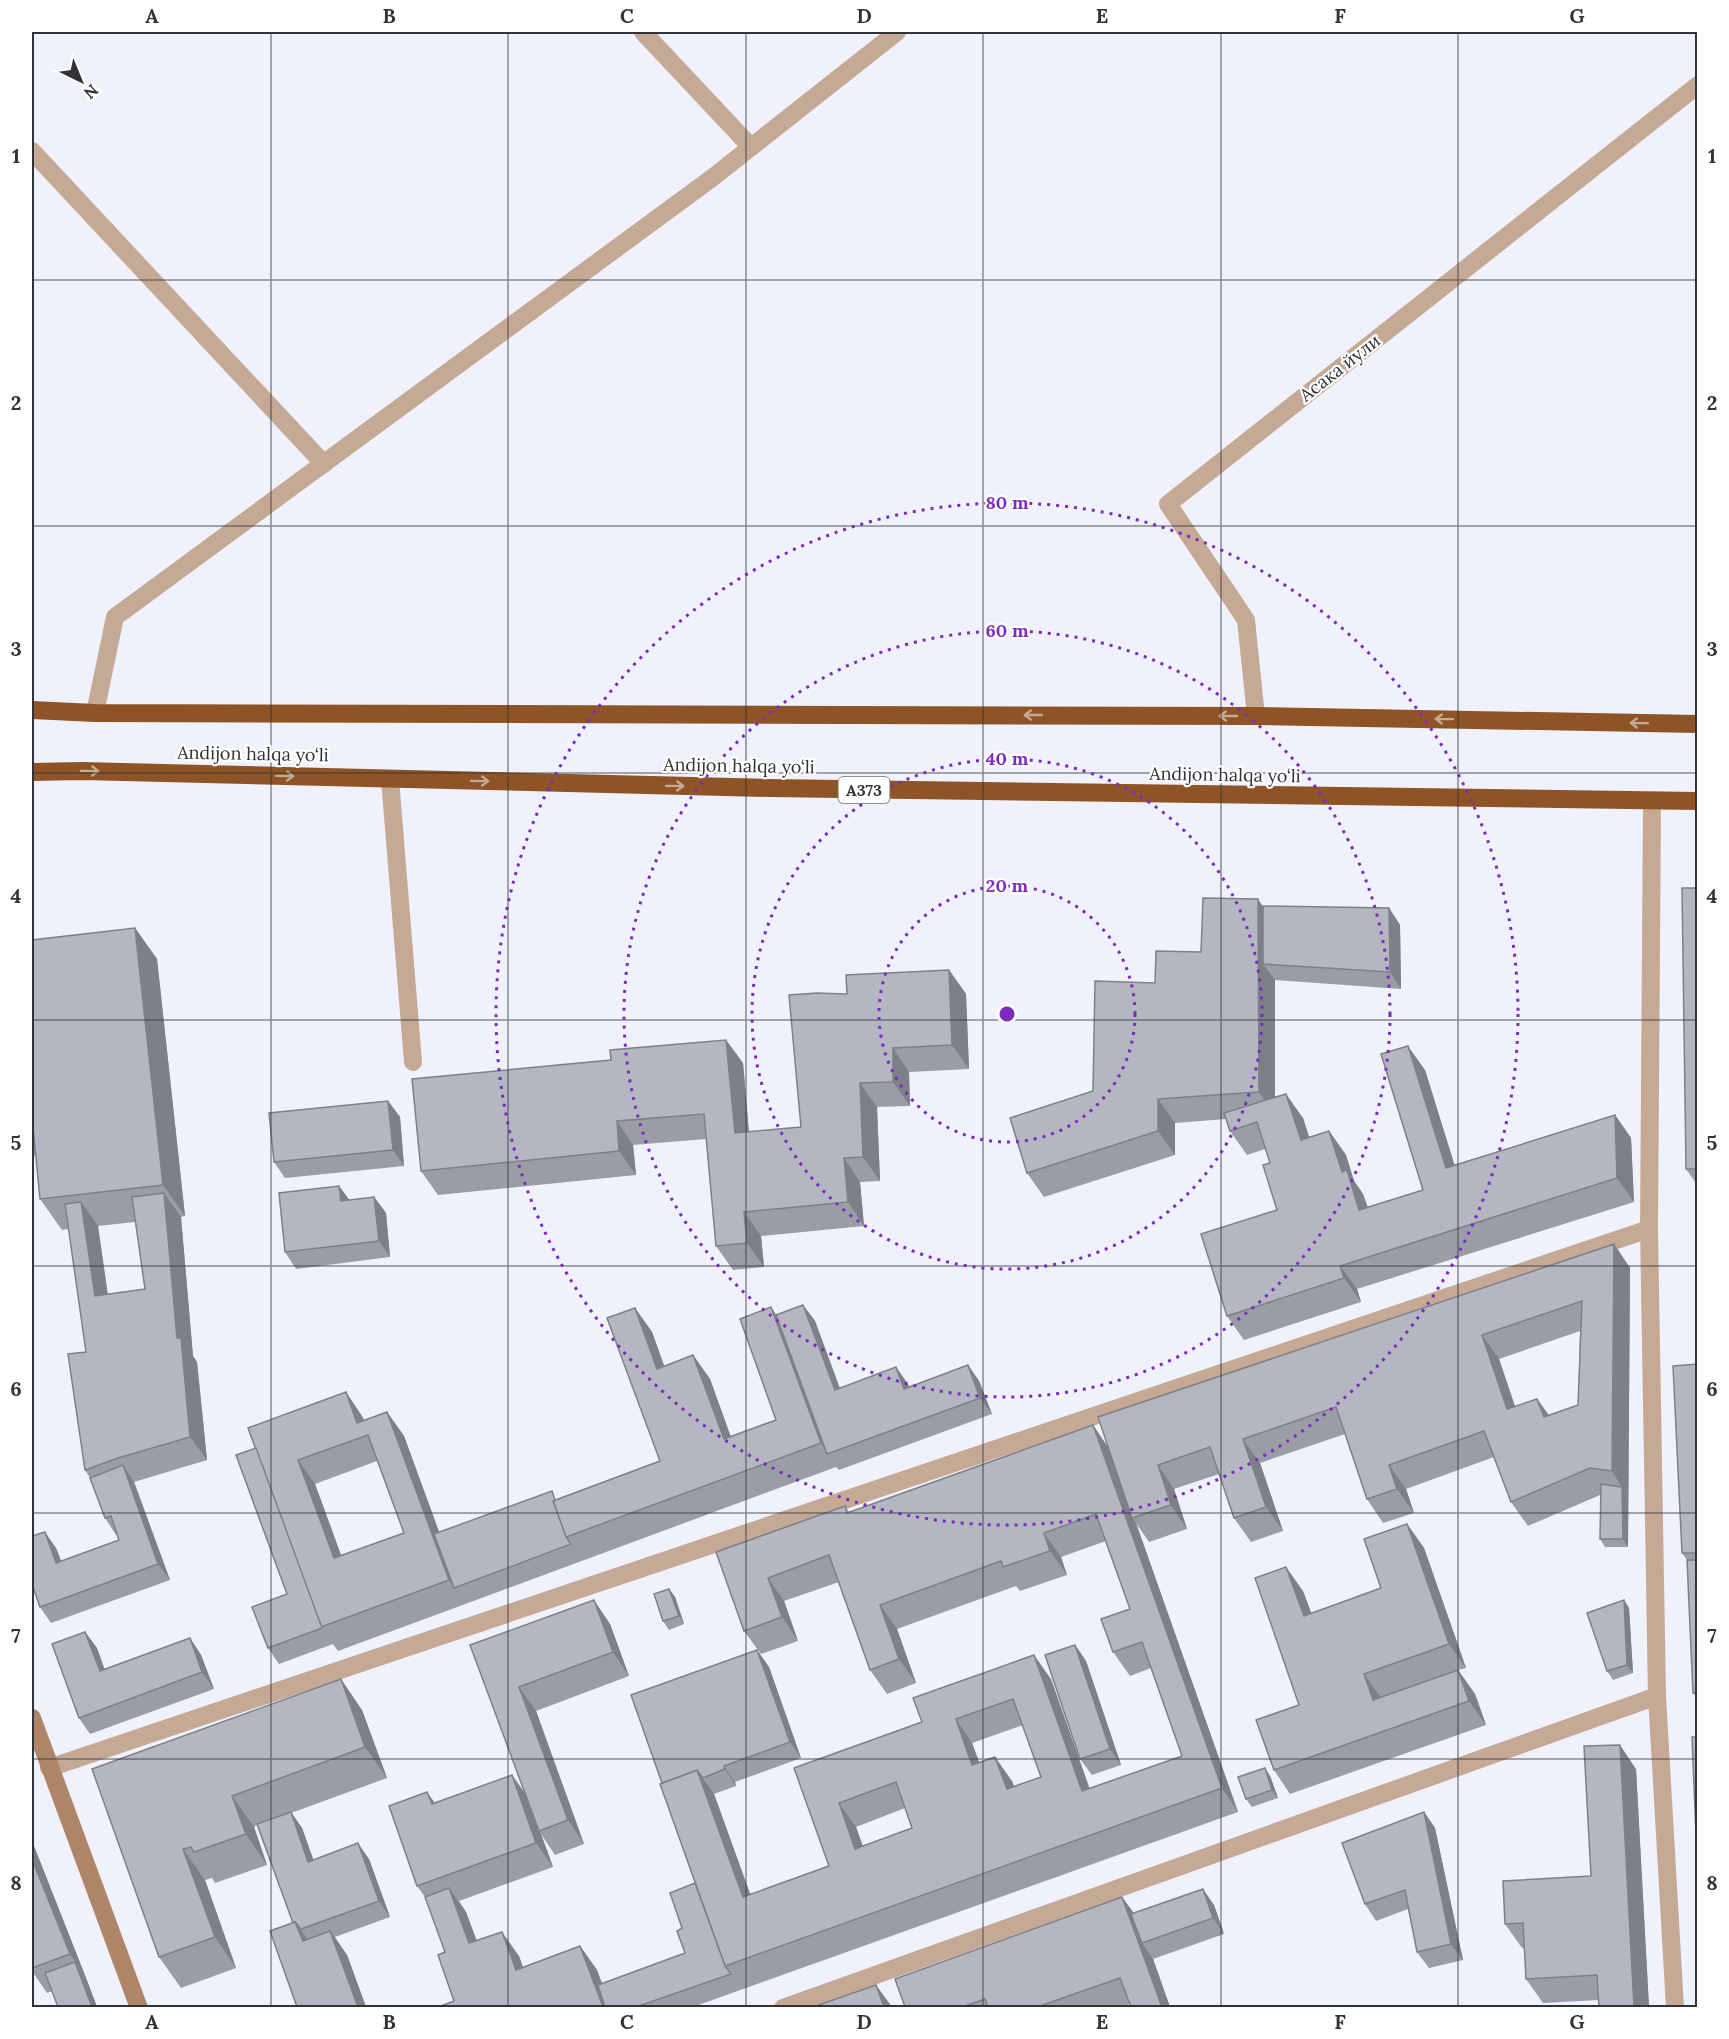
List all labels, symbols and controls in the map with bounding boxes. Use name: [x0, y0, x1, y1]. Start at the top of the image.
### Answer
text: A: [145, 3, 159, 28]
text: B: [382, 3, 396, 28]
text: C: [620, 3, 634, 28]
text: D: [856, 3, 872, 28]
text: E: [1096, 3, 1108, 28]
text: F: [1334, 3, 1346, 28]
text: G: [1569, 3, 1585, 28]
north arrow: [51, 51, 111, 111]
text: N: [80, 80, 103, 104]
text: 1: [12, 143, 20, 168]
text: 1: [1708, 143, 1716, 168]
street label: Асака йули: [1294, 329, 1385, 407]
text: 2: [11, 390, 21, 415]
text: 2: [1707, 390, 1717, 415]
text: 80 m: [985, 491, 1029, 514]
text: 60 m: [985, 619, 1029, 642]
text: 3: [10, 636, 22, 661]
text: 3: [1706, 636, 1718, 661]
one-way arrow: [1024, 709, 1044, 721]
one-way arrow: [1219, 710, 1239, 722]
one-way arrow: [1435, 714, 1455, 725]
one-way arrow: [1630, 717, 1650, 729]
street label: Andijon halqa yo‘li: [176, 741, 329, 766]
text: 40 m: [986, 747, 1029, 770]
street label: Andijon halqa yo‘li: [662, 753, 815, 778]
street label: Andijon halqa yo‘li: [1148, 762, 1301, 787]
one-way arrow: [79, 766, 99, 777]
one-way arrow: [274, 770, 294, 782]
one-way arrow: [469, 775, 489, 787]
road number: A373: [838, 777, 890, 803]
one-way arrow: [664, 780, 684, 792]
text: 20 m: [986, 874, 1029, 897]
text: 4: [11, 883, 22, 908]
text: 4: [1707, 883, 1718, 908]
centre of rings: [997, 1004, 1017, 1024]
text: 5: [11, 1130, 22, 1155]
text: 5: [1707, 1130, 1718, 1155]
text: 6: [10, 1376, 22, 1401]
text: 6: [1706, 1376, 1718, 1401]
text: 7: [11, 1623, 21, 1648]
text: 7: [1707, 1623, 1717, 1648]
text: 8: [10, 1870, 22, 1895]
text: 8: [1706, 1870, 1718, 1895]
text: A: [145, 2009, 159, 2034]
text: B: [382, 2009, 396, 2034]
text: C: [620, 2009, 634, 2034]
text: D: [856, 2009, 872, 2034]
text: E: [1096, 2009, 1108, 2034]
text: F: [1334, 2009, 1346, 2034]
text: G: [1569, 2009, 1585, 2034]

